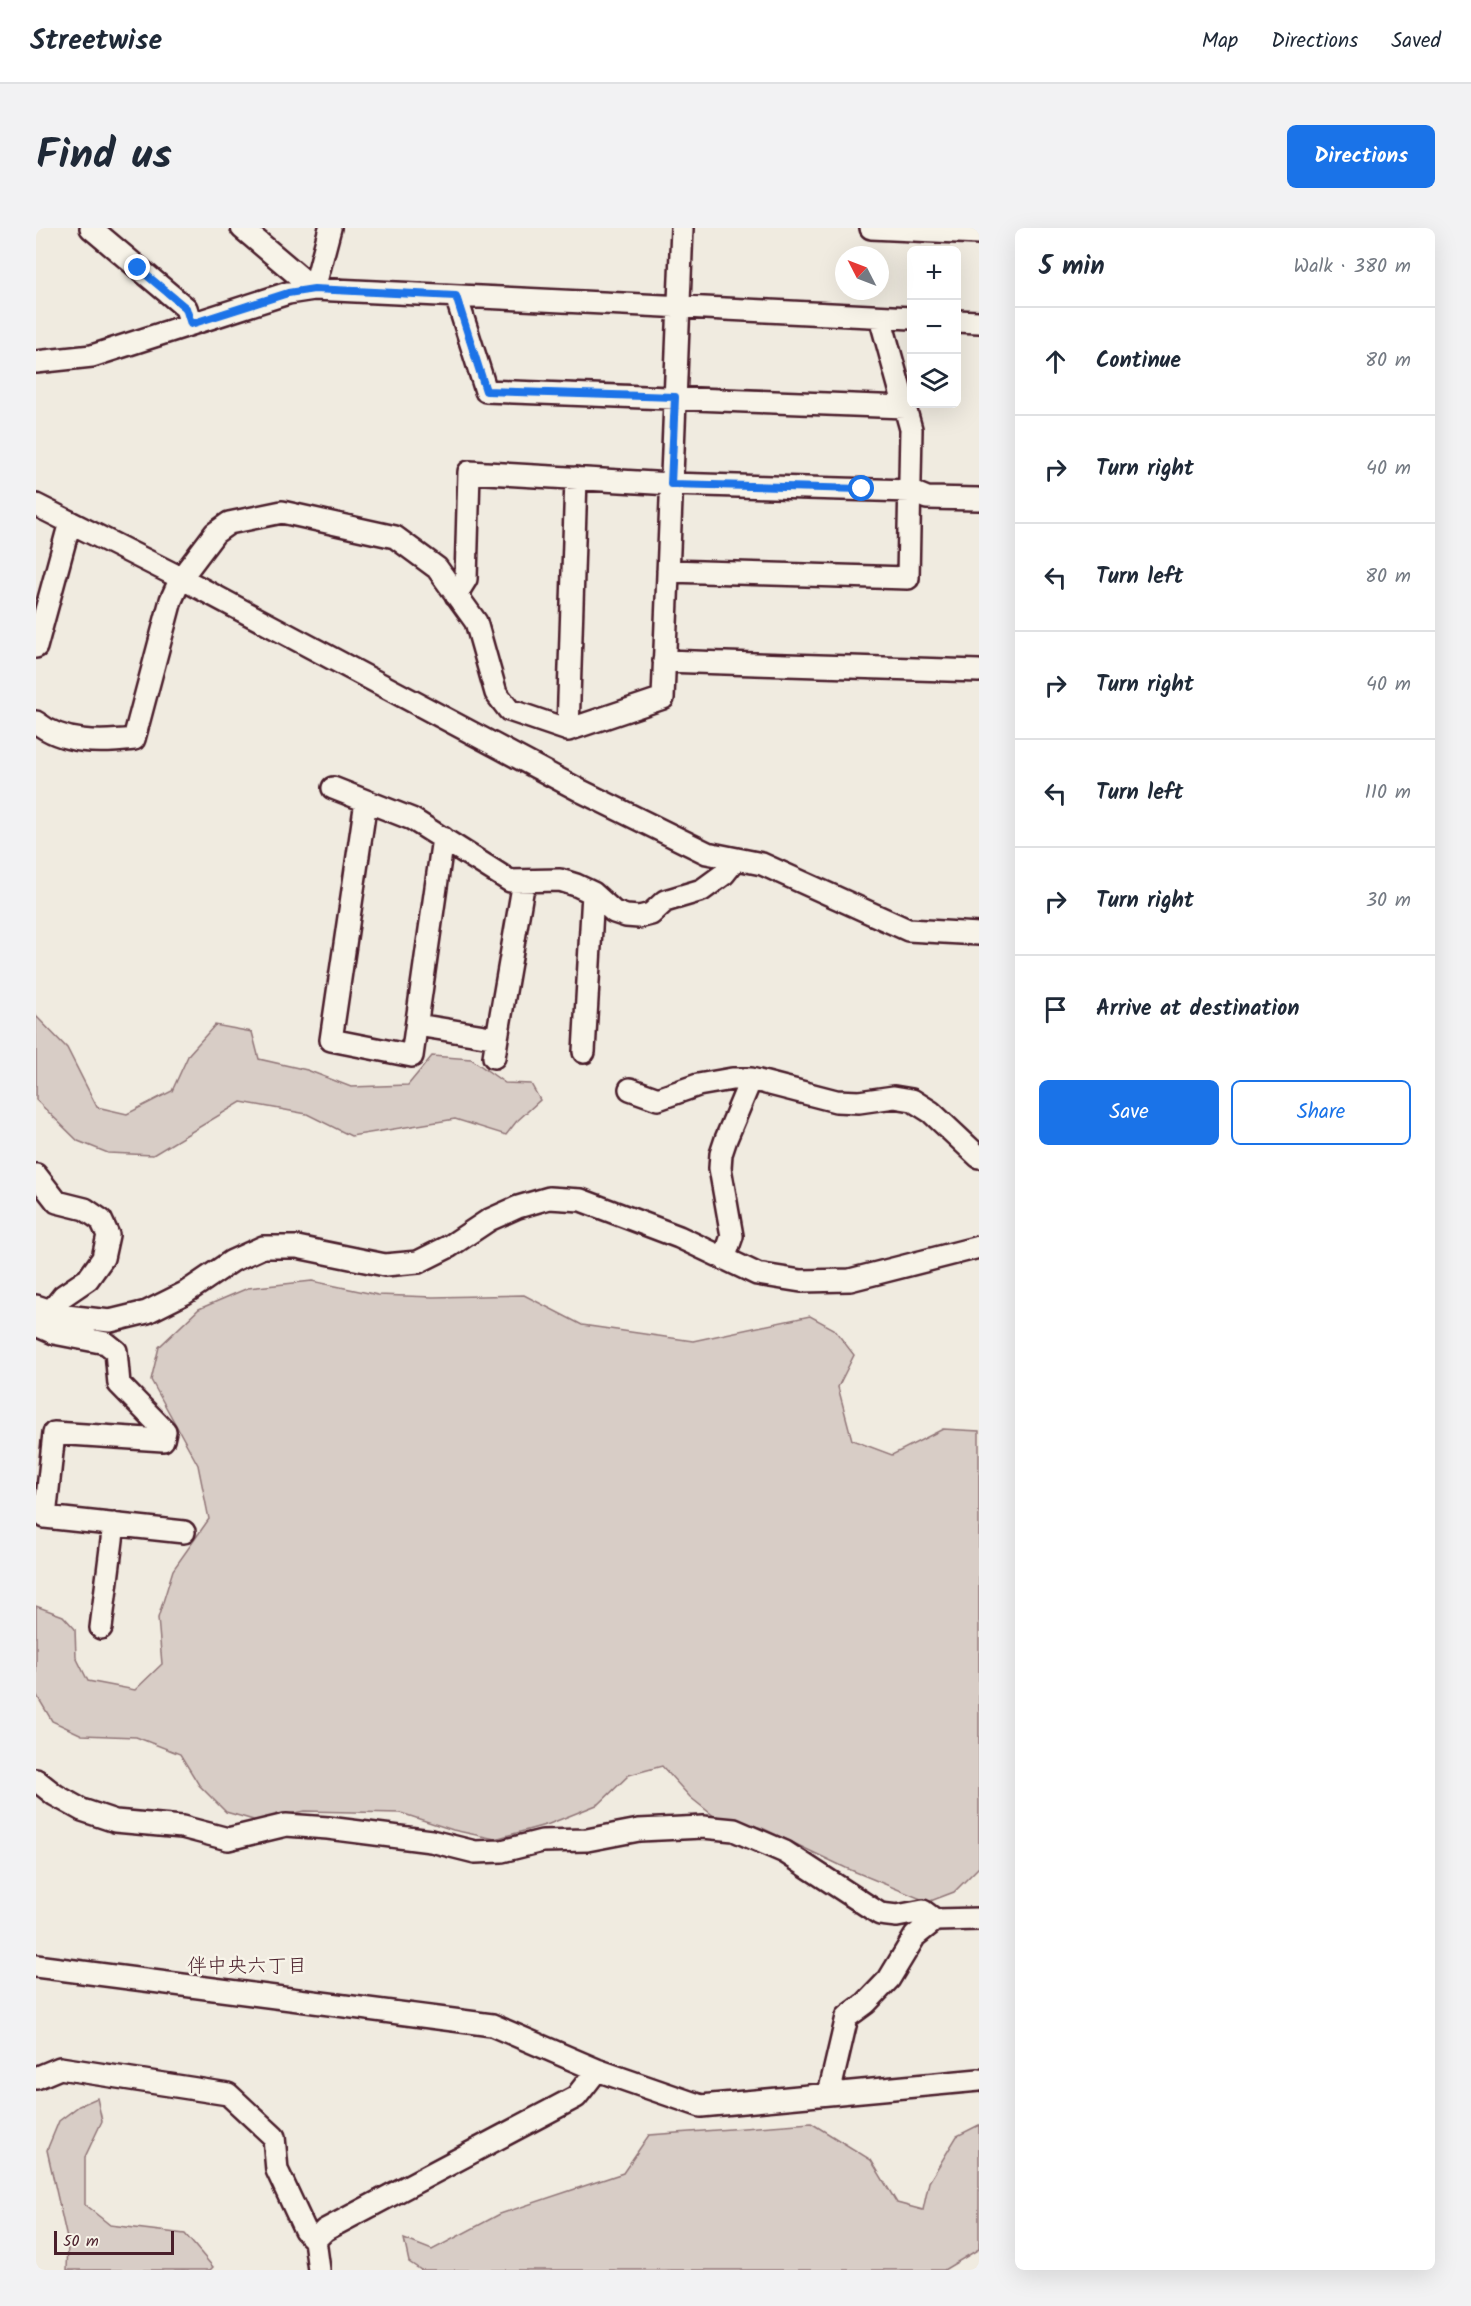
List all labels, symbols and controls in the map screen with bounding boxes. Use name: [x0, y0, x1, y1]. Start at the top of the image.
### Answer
text: Streetwise: [30, 19, 162, 64]
text: Map: [1202, 25, 1238, 58]
text: Directions: [1271, 25, 1358, 58]
text: Saved: [1391, 25, 1441, 58]
text: Find us: [36, 123, 172, 190]
button: Directions: [1287, 125, 1435, 188]
north arrow: [835, 246, 889, 300]
map controls: [907, 246, 961, 408]
button: +: [907, 246, 961, 300]
text: 5 min: [1039, 246, 1105, 288]
text: Walk · 380 m: [1294, 251, 1411, 283]
route end: [124, 254, 150, 280]
button: −: [907, 300, 961, 354]
text: Continue: [1096, 344, 1181, 379]
icon: ahead: [1039, 345, 1072, 378]
text: 80 m: [1365, 345, 1411, 377]
button: layers: [907, 354, 961, 408]
text: Turn right: [1096, 452, 1194, 487]
icon: right: [1039, 453, 1072, 486]
text: 40 m: [1366, 453, 1411, 485]
route start: [848, 475, 874, 501]
text: Turn left: [1096, 560, 1183, 595]
icon: left: [1039, 561, 1072, 594]
text: 80 m: [1365, 561, 1411, 593]
text: Turn right: [1096, 668, 1194, 703]
icon: right: [1039, 669, 1072, 702]
text: 40 m: [1366, 669, 1411, 701]
text: Turn left: [1096, 776, 1183, 811]
icon: left: [1039, 777, 1072, 810]
text: 110 m: [1365, 777, 1411, 809]
text: Turn right: [1096, 884, 1194, 919]
icon: right: [1039, 885, 1072, 918]
text: 30 m: [1366, 885, 1411, 917]
text: Arrive at destination: [1096, 992, 1299, 1027]
icon: arrive: [1039, 993, 1072, 1026]
button: Save: [1039, 1080, 1219, 1145]
button: Share: [1231, 1080, 1411, 1145]
district label: 伴中央六丁目: [187, 1951, 307, 1983]
scale bar: [54, 2228, 174, 2256]
text: 50 m: [63, 2229, 99, 2254]

